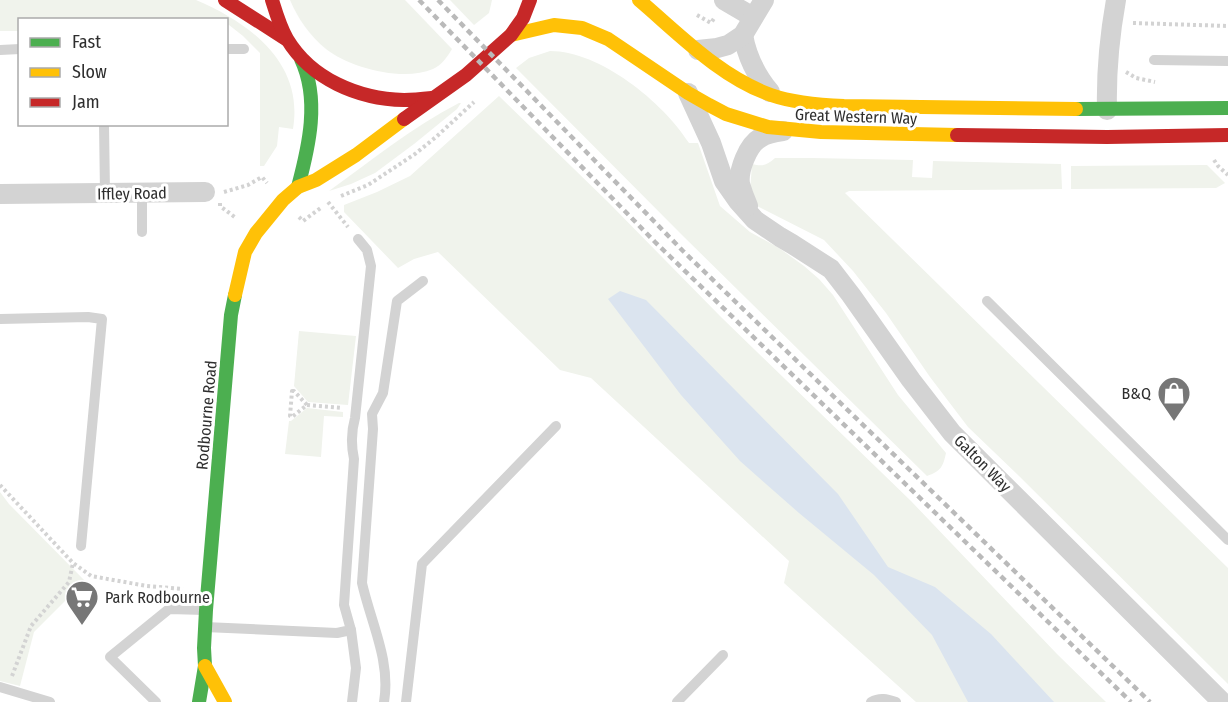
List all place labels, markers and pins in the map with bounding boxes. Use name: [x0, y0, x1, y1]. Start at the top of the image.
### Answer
shop icon: B&Q: [1156, 375, 1192, 422]
place label: B&Q: [1122, 384, 1151, 403]
supermarket icon: Park Rodbourne: [64, 579, 100, 626]
place label: Park Rodbourne: [105, 588, 210, 607]

